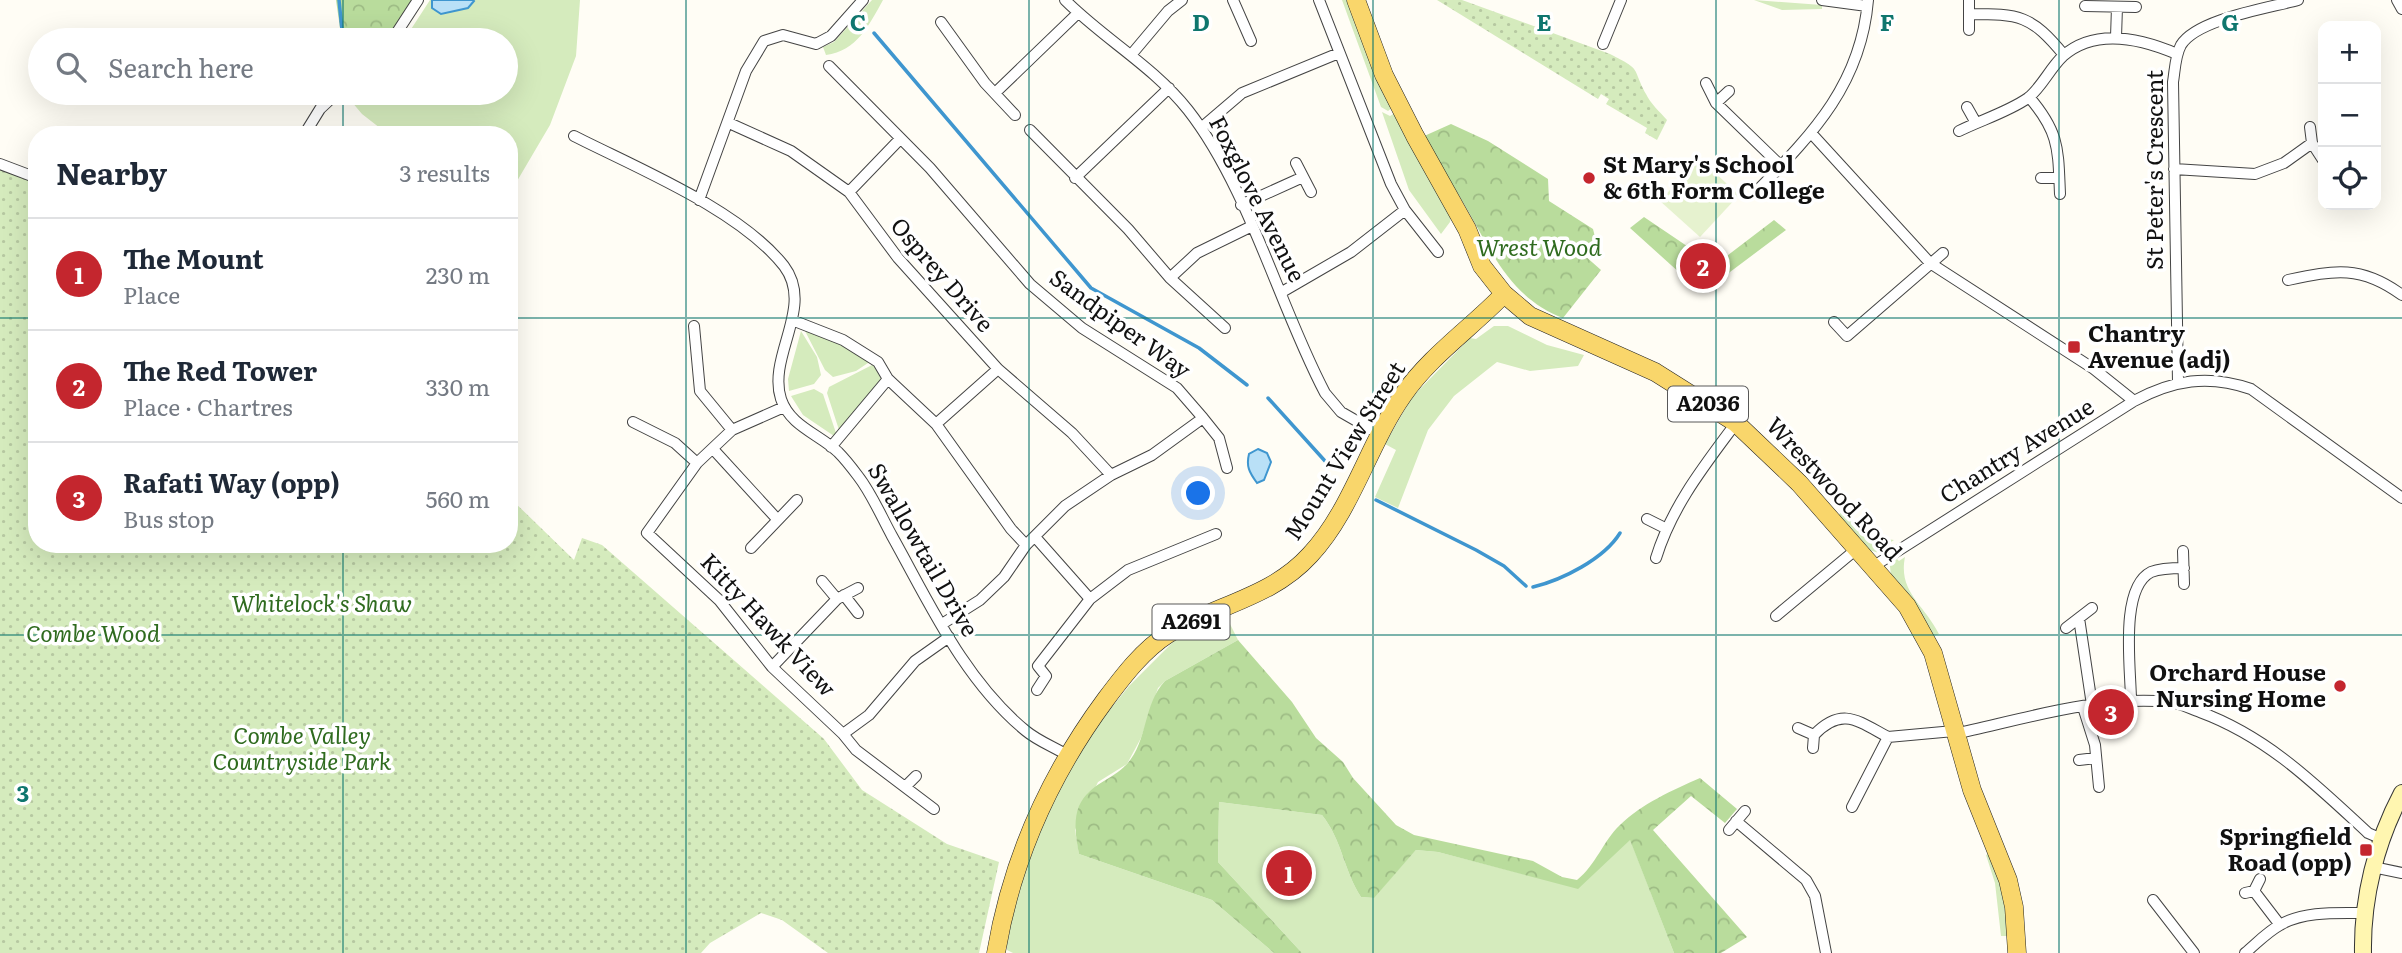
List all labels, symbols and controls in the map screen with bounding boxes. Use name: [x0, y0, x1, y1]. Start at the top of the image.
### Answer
text: C: [850, 4, 866, 38]
text: D: [1192, 4, 1210, 38]
text: E: [1536, 4, 1552, 38]
text: F: [1880, 4, 1895, 38]
text: G: [2221, 4, 2239, 38]
map controls: [2318, 21, 2381, 210]
button: +: [2318, 21, 2381, 84]
search box: [28, 28, 518, 105]
text: Search here: [108, 47, 254, 86]
icon: search: [52, 48, 90, 86]
street label: St Peter's Crescent: [2136, 69, 2170, 270]
button: −: [2318, 84, 2381, 147]
street label: Foxglove Avenue: [1202, 109, 1315, 287]
place label: St Mary's School & 6th Form College: [1603, 146, 1825, 206]
button: locate: [2318, 147, 2381, 210]
text: Nearby: [56, 150, 167, 194]
text: 3 results: [399, 155, 490, 189]
marker: St Mary's School & 6th Form College: [1581, 170, 1597, 186]
street label: Osprey Drive: [884, 209, 1003, 339]
park label: Wrest Wood: [1476, 229, 1602, 263]
text: The Mount: [123, 238, 264, 277]
pin: 2: [1680, 240, 1726, 292]
text: 1: [74, 257, 84, 291]
text: 230 m: [426, 257, 490, 291]
street label: Sandpiper Way: [1044, 260, 1199, 386]
text: Place: [123, 277, 180, 311]
place label: Chantry Avenue (adj): [2088, 315, 2231, 375]
marker: Chantry Avenue (adj): [2066, 339, 2082, 355]
text: The Red Tower: [123, 350, 317, 389]
street label: Mount View Street: [1275, 353, 1412, 546]
text: 2: [73, 369, 85, 403]
text: 330 m: [426, 369, 490, 403]
road number: A2036: [1668, 386, 1748, 422]
street label: Chantry Avenue: [1932, 388, 2100, 510]
text: Place · Chartres: [123, 389, 293, 423]
street label: Wrestwood Road: [1760, 408, 1911, 567]
street label: Swallowtail Drive: [861, 456, 988, 642]
text: Rafati Way (opp): [123, 462, 340, 501]
your location: [1181, 476, 1215, 510]
text: 3: [73, 481, 85, 515]
text: 560 m: [426, 481, 490, 515]
text: Bus stop: [123, 501, 215, 535]
street label: Kitty Hawk View: [694, 544, 845, 703]
park label: Whitelock's Shaw: [232, 585, 412, 619]
road number: A2691: [1152, 604, 1230, 640]
park label: Combe Wood: [26, 615, 161, 649]
place label: Orchard House Nursing Home: [2149, 654, 2326, 714]
marker: Orchard House Nursing Home: [2332, 678, 2348, 694]
pin: 3: [2088, 686, 2134, 738]
park label: Combe Valley Countryside Park: [212, 717, 392, 777]
text: 3: [17, 775, 29, 809]
place label: Springfield Road (opp): [2219, 818, 2352, 878]
marker: Springfield Road (opp): [2358, 842, 2374, 858]
pin: 1: [1266, 847, 1312, 899]

